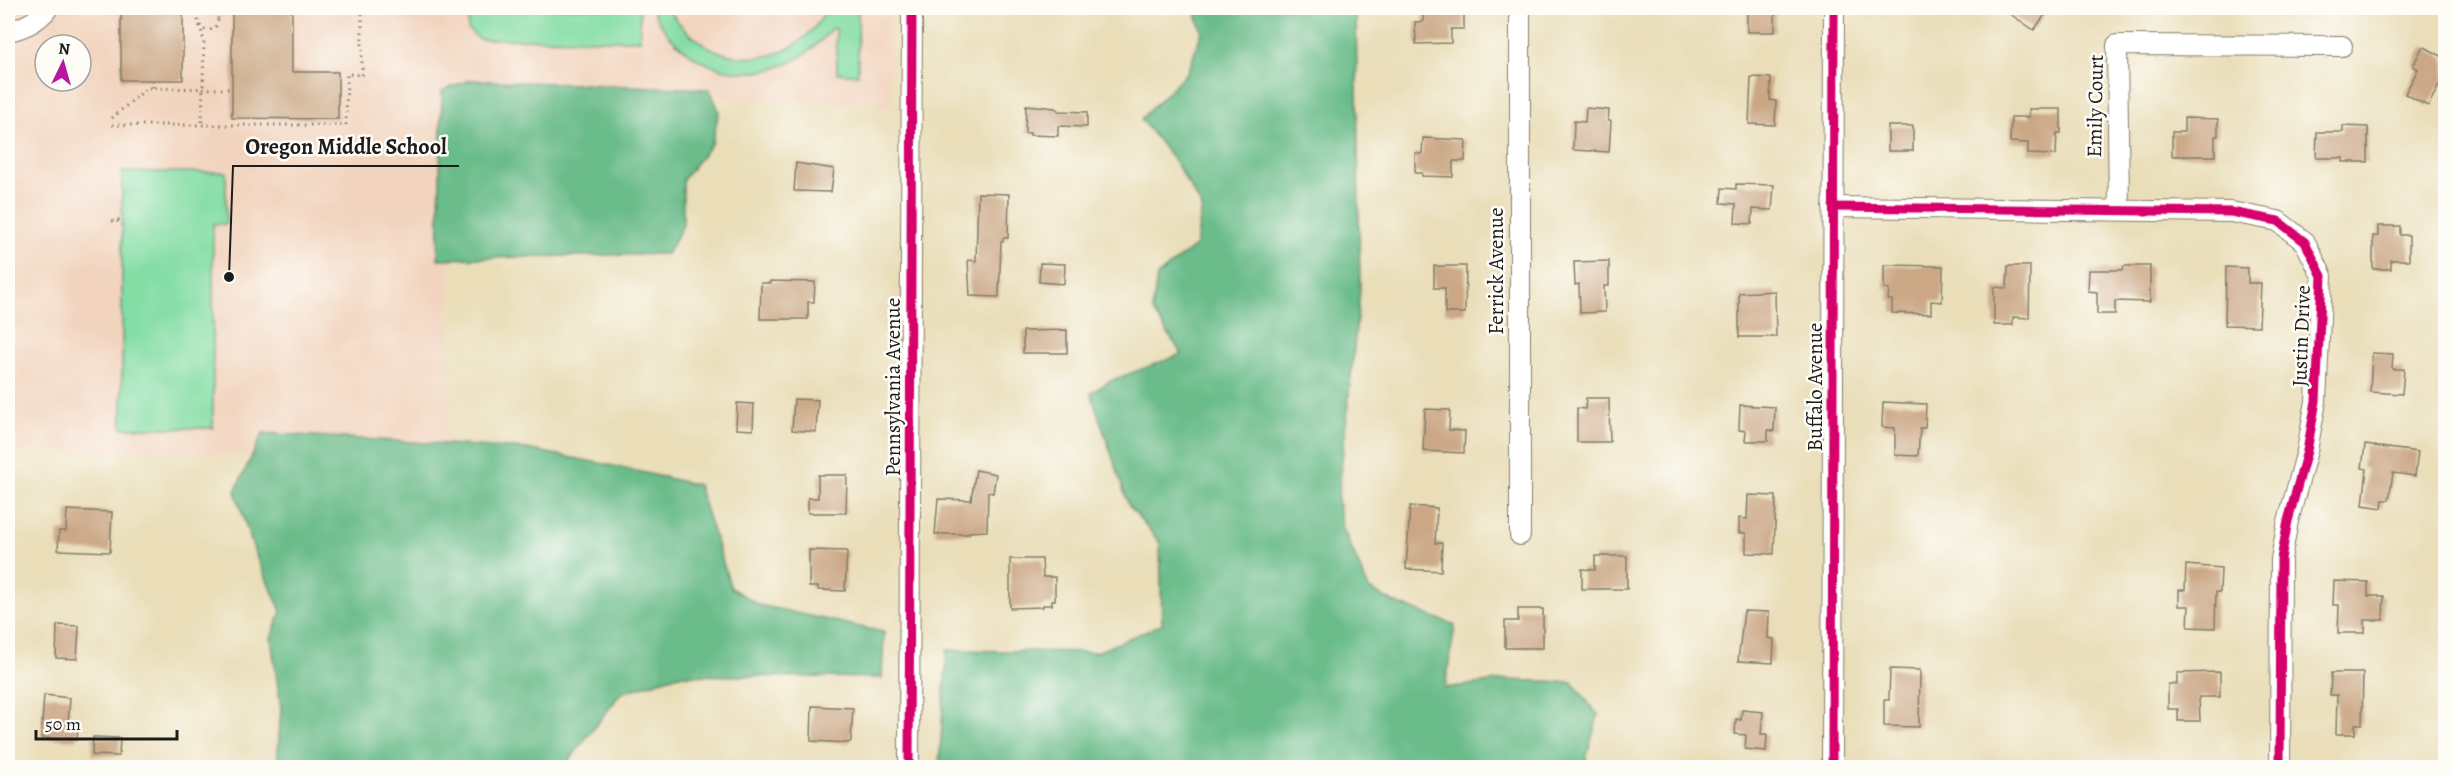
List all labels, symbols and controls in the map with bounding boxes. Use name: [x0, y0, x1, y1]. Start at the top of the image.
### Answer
north arrow: [33, 33, 93, 93]
text: N: [57, 38, 71, 61]
street label: Emily Court: [2080, 54, 2110, 158]
callout: Oregon Middle School: [233, 126, 459, 166]
text: Oregon Middle School: [245, 132, 447, 162]
street label: Ferrick Avenue: [1482, 207, 1510, 335]
street label: Justin Drive: [2285, 285, 2317, 387]
street label: Pennsylvania Avenue: [879, 298, 907, 476]
street label: Buffalo Avenue: [1801, 323, 1829, 451]
scale bar: [36, 703, 177, 741]
text: 50 m: [45, 712, 81, 736]

